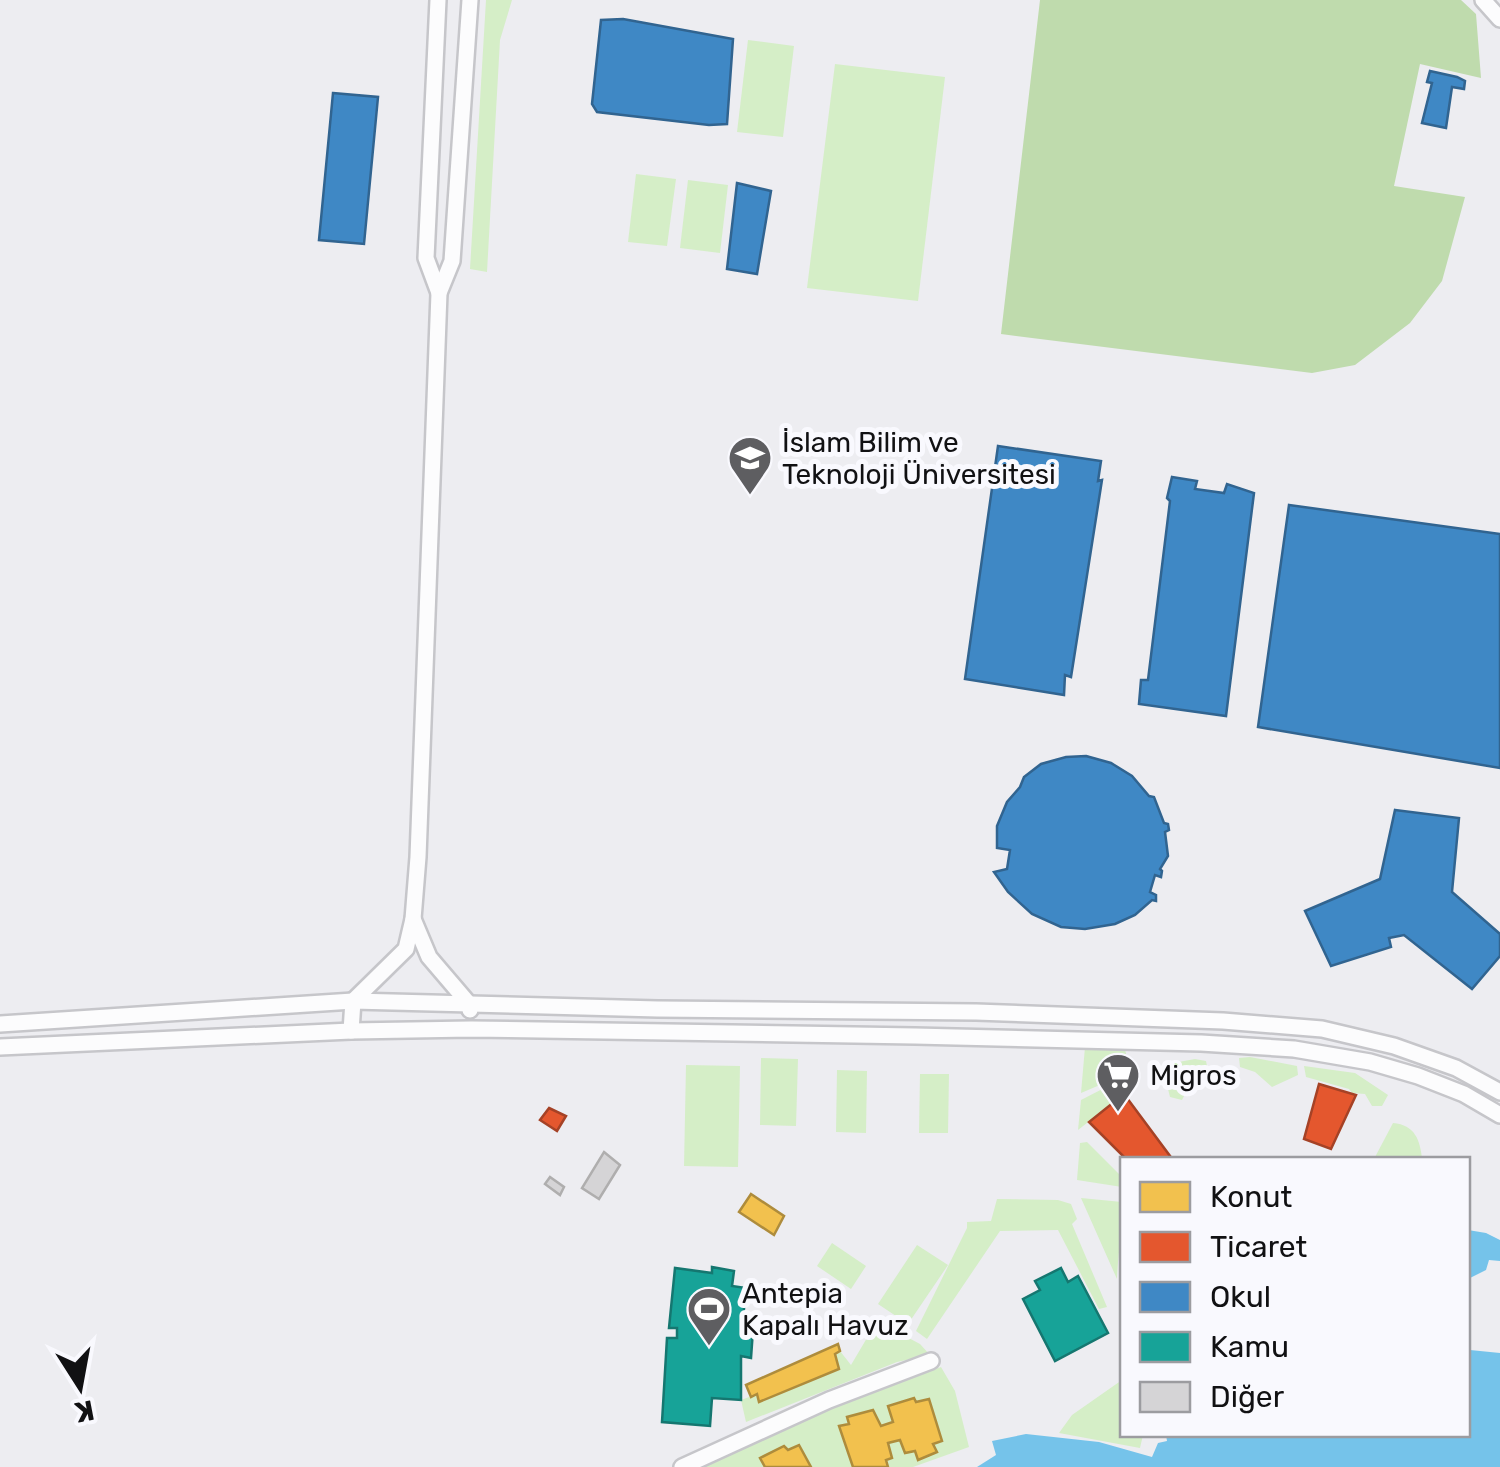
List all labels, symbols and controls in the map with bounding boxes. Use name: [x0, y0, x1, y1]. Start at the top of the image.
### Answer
place label: İslam Bilim ve Teknoloji Üniversitesi: [782, 426, 1056, 491]
school or university icon: İslam Bilim ve Teknoloji Üniversitesi: [727, 435, 773, 496]
supermarket icon: Migros: [1095, 1052, 1141, 1113]
place label: Migros: [1150, 1059, 1236, 1092]
legend: [1120, 1157, 1470, 1437]
text: Konut: [1210, 1179, 1293, 1215]
text: Ticaret: [1210, 1229, 1307, 1265]
place label: Antepia Kapalı Havuz: [742, 1277, 908, 1342]
text: Okul: [1210, 1279, 1271, 1315]
sports icon: Antepia Kapalı Havuz: [686, 1286, 732, 1347]
text: Kamu: [1210, 1329, 1289, 1365]
north arrow: [30, 1337, 130, 1437]
text: Diğer: [1210, 1379, 1285, 1415]
text: K: [72, 1393, 97, 1429]

